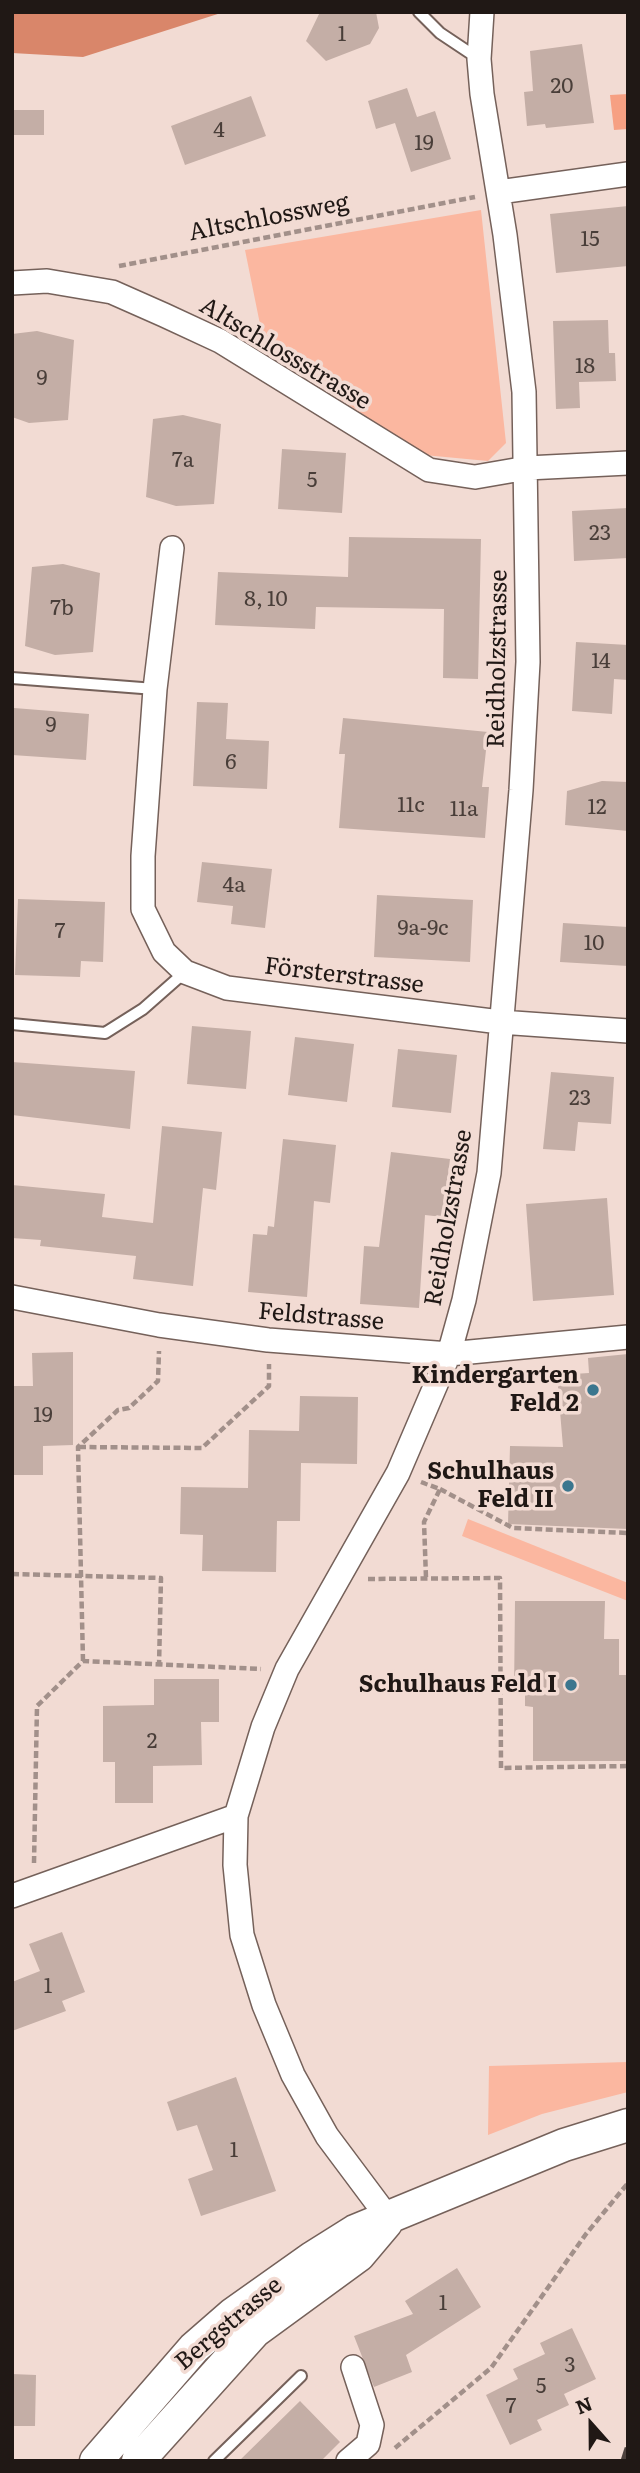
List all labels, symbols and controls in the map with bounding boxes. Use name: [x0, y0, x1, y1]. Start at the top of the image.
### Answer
house number: 1: [338, 22, 346, 48]
house number: 20: [551, 74, 573, 100]
house number: 4: [213, 118, 225, 144]
house number: 19: [414, 131, 434, 157]
street label: Altschlossweg: [186, 188, 352, 248]
house number: 15: [580, 227, 600, 253]
street label: Altschlossstrasse: [194, 292, 376, 416]
house number: 18: [575, 354, 595, 380]
house number: 9: [37, 366, 47, 392]
house number: 7a: [172, 448, 194, 474]
house number: 5: [307, 468, 317, 494]
house number: 23: [589, 521, 611, 547]
street label: Reidholzstrasse: [482, 569, 514, 749]
house number: 8, 10: [244, 587, 288, 613]
house number: 7b: [50, 596, 74, 622]
house number: 14: [591, 649, 611, 675]
house number: 9: [46, 713, 56, 739]
house number: 6: [225, 750, 237, 776]
house number: 11c: [397, 793, 425, 819]
house number: 12: [587, 795, 607, 821]
house number: 11a: [450, 797, 478, 823]
house number: 4a: [223, 873, 245, 899]
house number: 9a-9c: [397, 916, 449, 942]
house number: 7: [55, 919, 65, 945]
house number: 10: [584, 931, 604, 957]
street label: Försterstrasse: [262, 952, 426, 1000]
house number: 23: [569, 1086, 591, 1112]
street label: Reidholzstrasse: [419, 1127, 479, 1309]
street label: Feldstrasse: [257, 1297, 385, 1337]
place label: Kindergarten Feld 2: [412, 1362, 579, 1418]
marker: Kindergarten Feld 2: [585, 1382, 601, 1398]
house number: 19: [33, 1403, 53, 1429]
place label: Schulhaus Feld II: [427, 1458, 554, 1514]
marker: Schulhaus Feld II: [560, 1478, 576, 1494]
place label: Schulhaus Feld I: [359, 1671, 557, 1699]
marker: Schulhaus Feld I: [563, 1677, 579, 1693]
house number: 2: [147, 1729, 157, 1755]
house number: 1: [44, 1974, 52, 2000]
house number: 1: [230, 2138, 238, 2164]
street label: Bergstrasse: [170, 2271, 288, 2377]
house number: 1: [439, 2291, 447, 2317]
house number: 3: [564, 2353, 576, 2379]
house number: 5: [536, 2374, 546, 2400]
text: N: [571, 2388, 596, 2420]
north arrow: [556, 2389, 626, 2459]
house number: 7: [506, 2394, 516, 2420]

